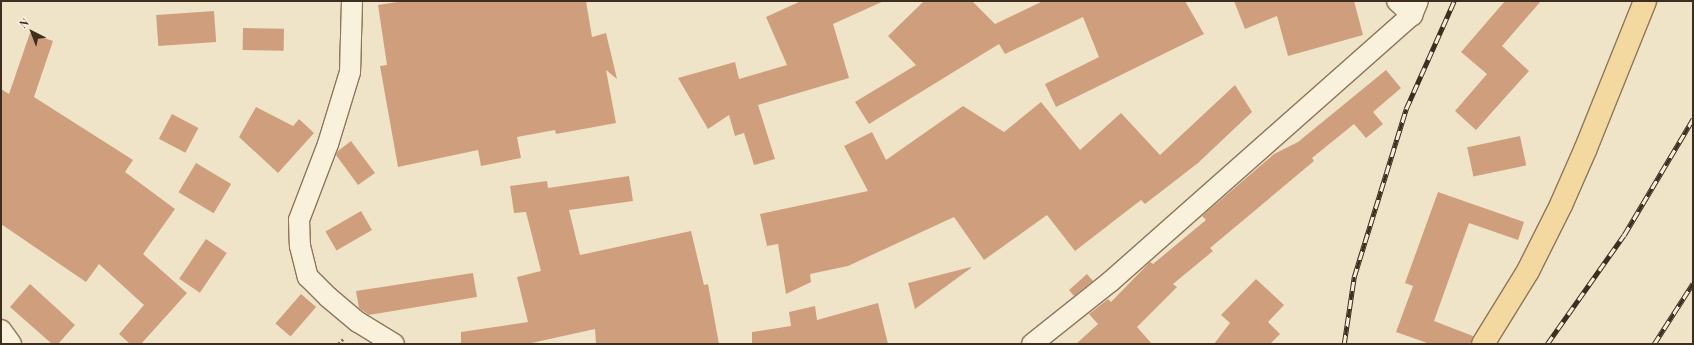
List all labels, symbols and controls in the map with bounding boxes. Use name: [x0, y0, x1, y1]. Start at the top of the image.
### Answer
north arrow: [12, 12, 52, 52]
text: N: [16, 14, 32, 31]

